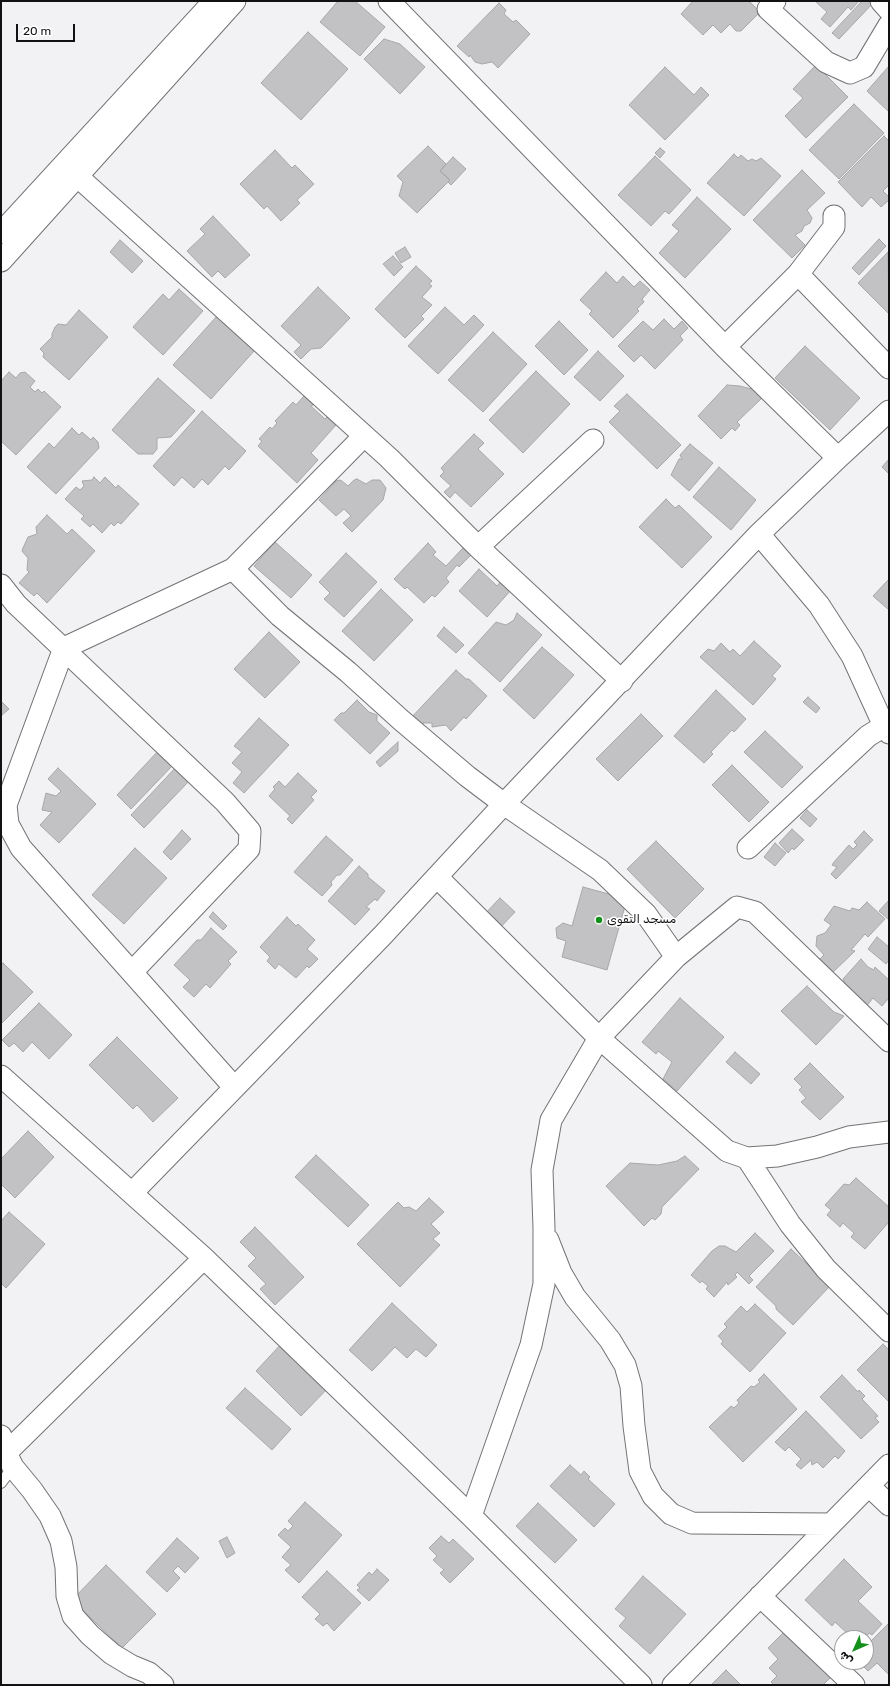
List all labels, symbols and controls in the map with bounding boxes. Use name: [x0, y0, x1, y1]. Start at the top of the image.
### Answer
scale bar: [18, 16, 77, 42]
text: 20 m: [23, 24, 51, 38]
place label: مسجد التقوى: [607, 913, 676, 927]
marker: مسجد التقوى: [594, 915, 604, 925]
north arrow: [834, 1630, 874, 1670]
text: ش: [836, 1649, 855, 1668]

